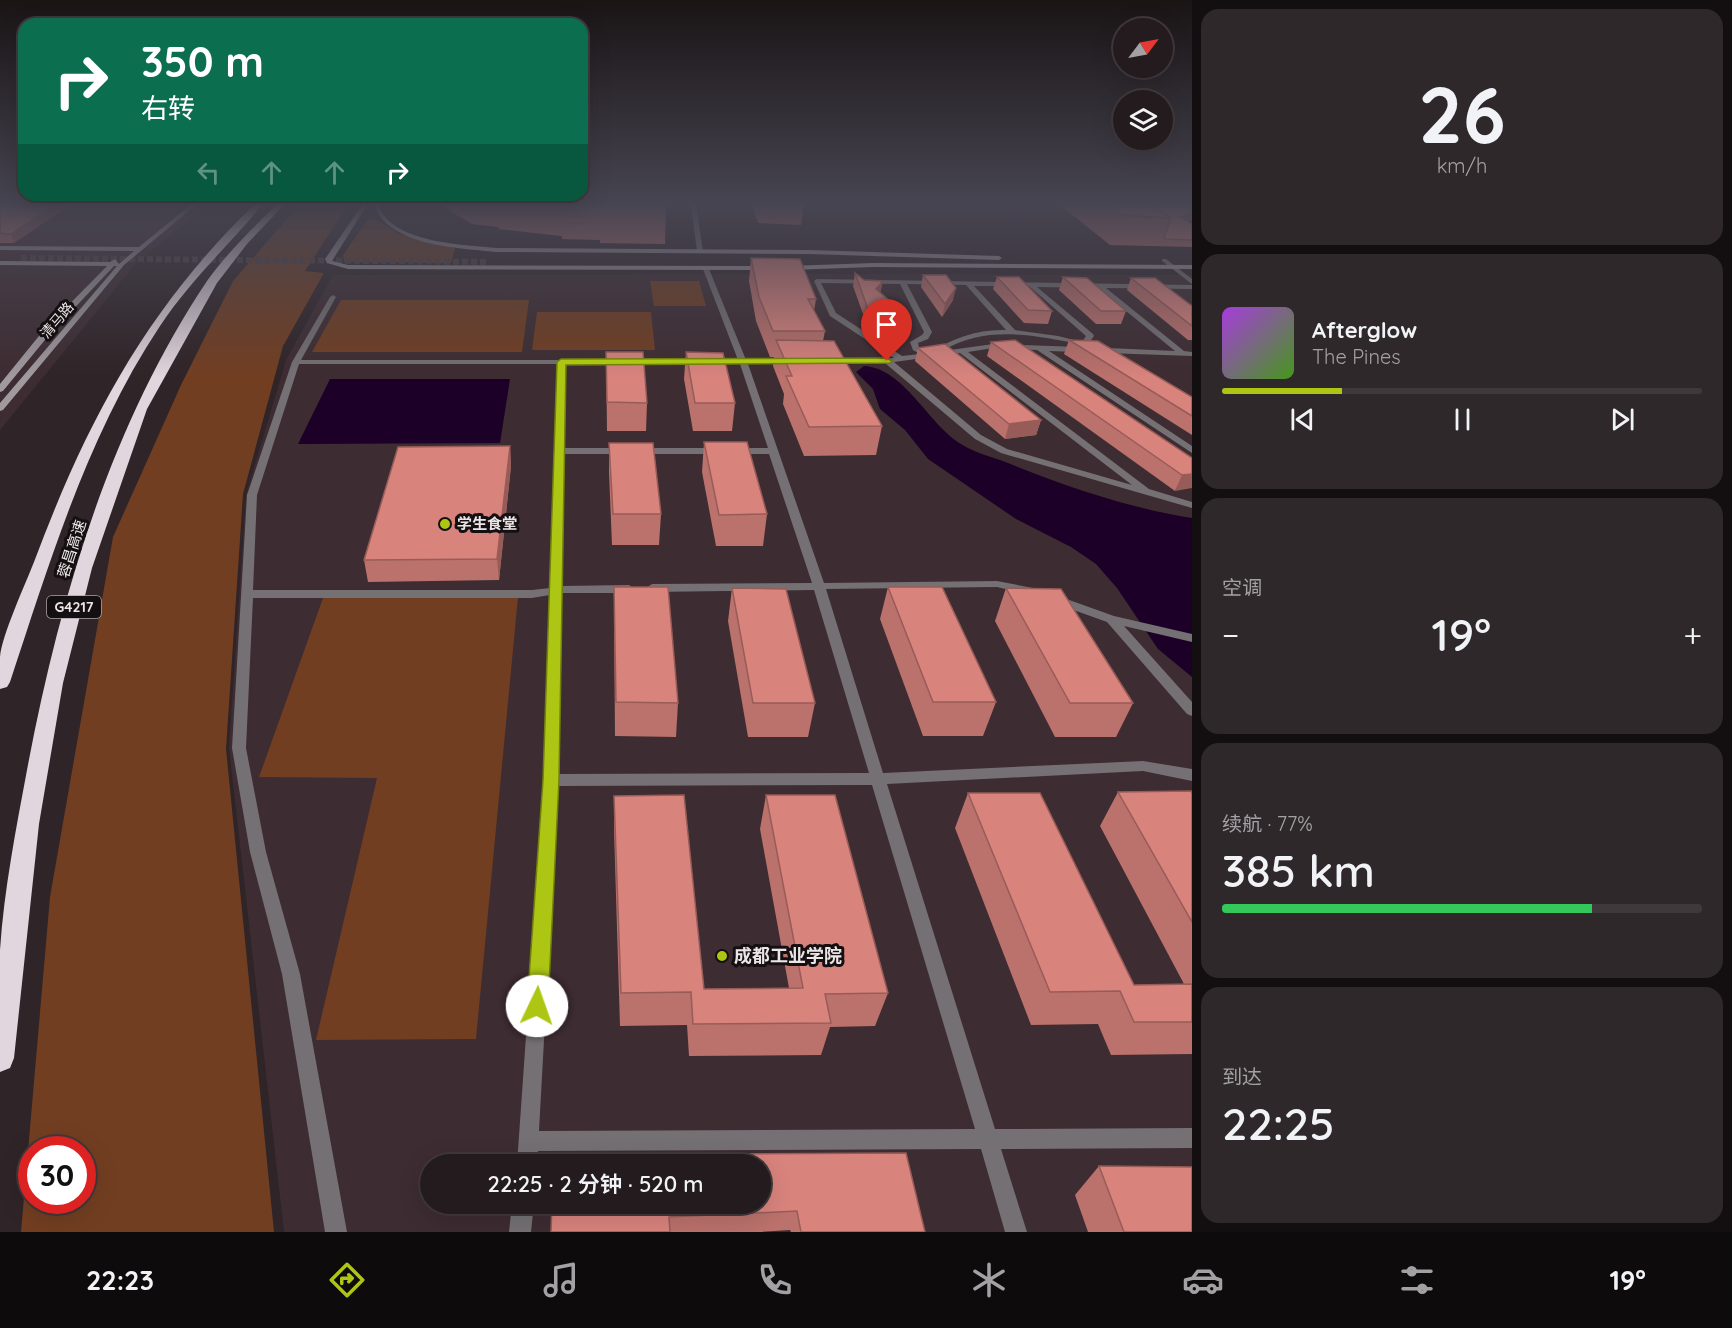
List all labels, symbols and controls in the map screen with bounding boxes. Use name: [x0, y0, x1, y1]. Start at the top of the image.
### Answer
north arrow: [1113, 18, 1173, 78]
map controls: [1113, 18, 1173, 150]
text: 350 m: [141, 35, 264, 88]
icon: right: [42, 42, 120, 120]
text: 26: [1418, 65, 1506, 163]
button: layers: [1113, 90, 1173, 150]
text: 右转: [141, 91, 195, 125]
text: km/h: [1437, 153, 1487, 178]
icon: left: [192, 156, 225, 189]
icon: ahead: [255, 156, 288, 189]
icon: ahead: [318, 156, 351, 189]
icon: right: [381, 156, 414, 189]
street label: 清马路: [36, 298, 78, 342]
pin: [861, 299, 912, 361]
icon: arrive: [870, 308, 903, 341]
text: Afterglow: [1312, 316, 1417, 344]
text: The Pines: [1312, 344, 1401, 369]
icon: previous: [1286, 403, 1319, 436]
icon: pause: [1446, 403, 1479, 436]
icon: next: [1606, 403, 1639, 436]
place label: 学生食堂: [457, 514, 517, 533]
street label: 蓉昌高速: [53, 517, 90, 580]
marker: 学生食堂: [438, 517, 452, 531]
text: 空调: [1222, 575, 1262, 600]
road number: G4217: [47, 596, 101, 618]
text: 19°: [1432, 606, 1491, 662]
text: −: [1222, 614, 1239, 655]
text: +: [1683, 614, 1702, 655]
text: 续航 · 77%: [1222, 811, 1313, 836]
text: 385 km: [1222, 842, 1375, 898]
place label: 成都工业学院: [734, 944, 842, 967]
marker: 成都工业学院: [715, 949, 729, 963]
position arrow: [505, 974, 569, 1038]
text: 到达: [1222, 1064, 1262, 1089]
text: 22:25: [1222, 1095, 1335, 1151]
speed limit sign: 30: [18, 1136, 96, 1214]
text: 22:25 · 2 分钟 · 520 m: [488, 1170, 703, 1198]
icon: directions: [326, 1259, 368, 1301]
icon: music: [540, 1259, 582, 1301]
icon: phone: [754, 1259, 796, 1301]
icon: climate: [968, 1259, 1010, 1301]
icon: car: [1182, 1259, 1224, 1301]
icon: filters: [1396, 1259, 1438, 1301]
text: 22:23: [86, 1263, 154, 1297]
text: 19°: [1610, 1263, 1646, 1297]

